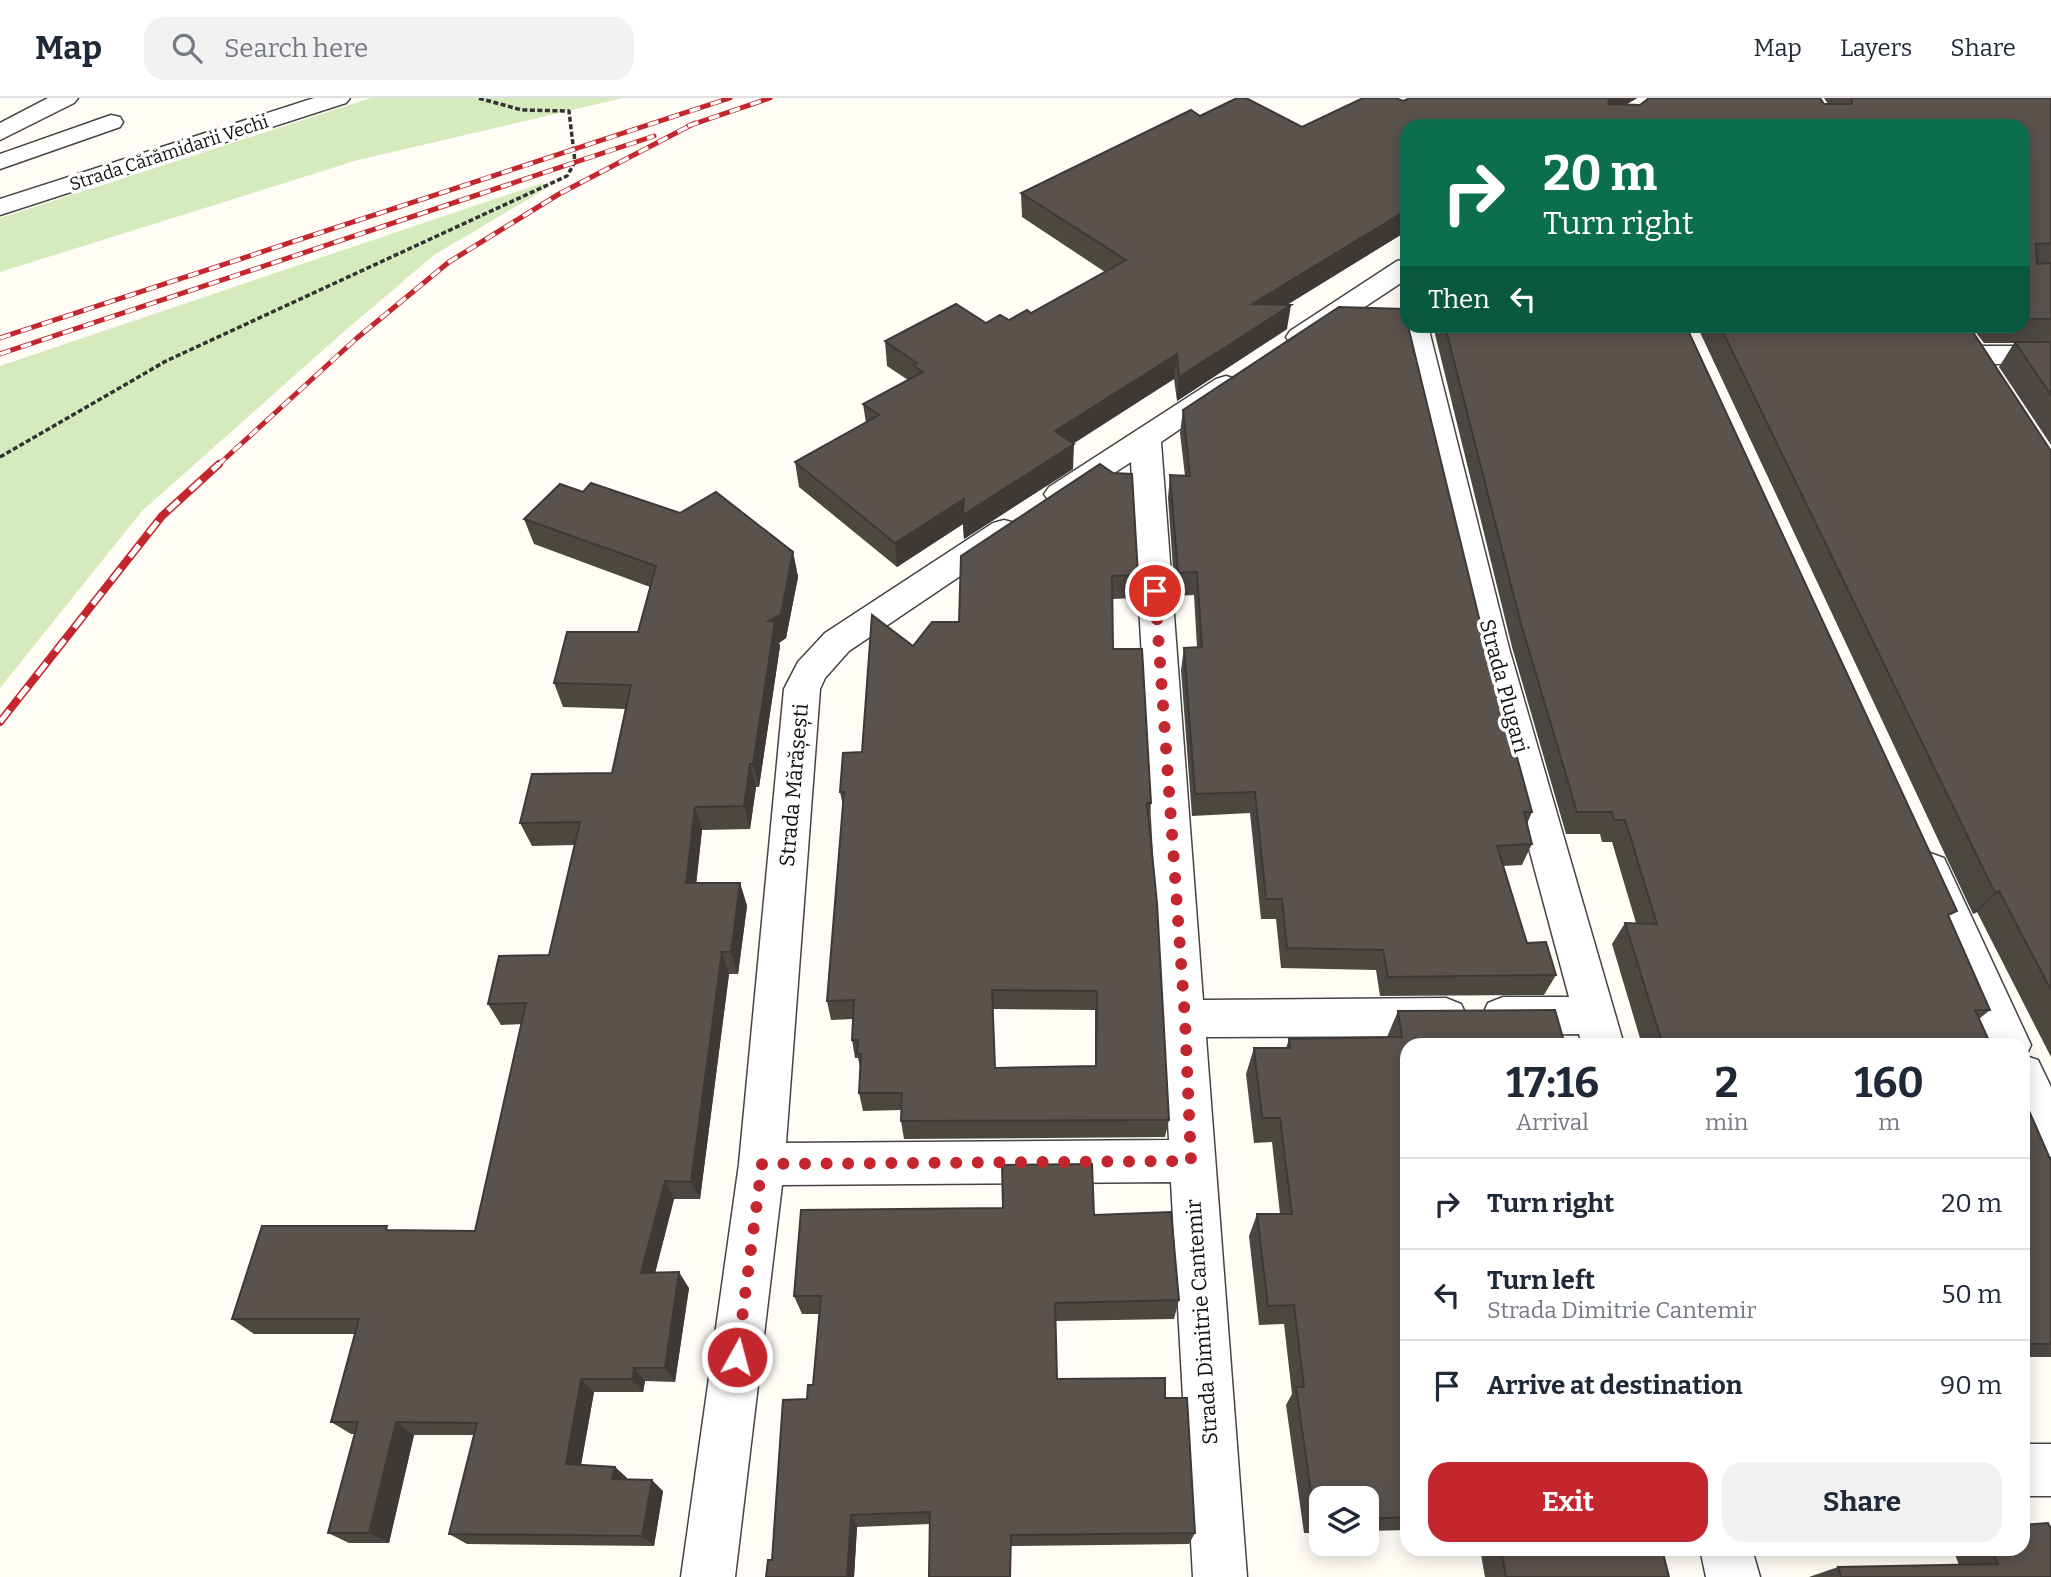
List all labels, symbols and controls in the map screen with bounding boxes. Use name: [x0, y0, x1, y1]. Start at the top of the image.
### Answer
search box: [144, 17, 634, 80]
text: Map: [35, 28, 102, 68]
icon: search: [168, 29, 206, 67]
text: Search here: [224, 33, 368, 64]
text: Map: [1754, 34, 1802, 62]
text: Layers: [1840, 34, 1912, 62]
text: Share: [1950, 34, 2016, 62]
street label: Strada Cărămidarii Vechi: [67, 110, 271, 196]
text: 20 m: [1543, 144, 1657, 203]
icon: right: [1428, 147, 1519, 238]
text: Turn right: [1543, 204, 1694, 242]
icon: left: [1504, 280, 1542, 318]
text: Then: [1428, 284, 1490, 315]
pin: [1125, 561, 1185, 621]
icon: arrive: [1136, 572, 1174, 610]
street label: Strada Plugari: [1474, 616, 1534, 756]
street label: Strada Mărășești: [774, 702, 814, 868]
text: 17:16: [1506, 1058, 1599, 1108]
text: 2: [1715, 1058, 1739, 1108]
text: 160: [1854, 1058, 1924, 1108]
text: Arrival: [1516, 1108, 1589, 1136]
text: min: [1705, 1108, 1748, 1136]
text: m: [1878, 1108, 1900, 1136]
icon: right: [1428, 1185, 1466, 1223]
text: Turn right: [1487, 1188, 1614, 1219]
text: 20 m: [1941, 1188, 2002, 1219]
street label: Strada Dimitrie Cantemir: [1180, 1198, 1224, 1446]
text: Turn left: [1487, 1265, 1595, 1296]
icon: left: [1428, 1276, 1466, 1314]
text: 50 m: [1941, 1279, 2002, 1310]
text: Strada Dimitrie Cantemir: [1487, 1296, 1756, 1324]
position arrow: [700, 1320, 774, 1394]
icon: arrive: [1428, 1367, 1466, 1405]
text: Arrive at destination: [1487, 1370, 1742, 1401]
text: 90 m: [1940, 1370, 2002, 1401]
button: Exit: [1428, 1462, 1708, 1542]
button: Share: [1722, 1462, 2002, 1542]
map controls: [1309, 1486, 1379, 1556]
button: layers: [1309, 1486, 1379, 1556]

